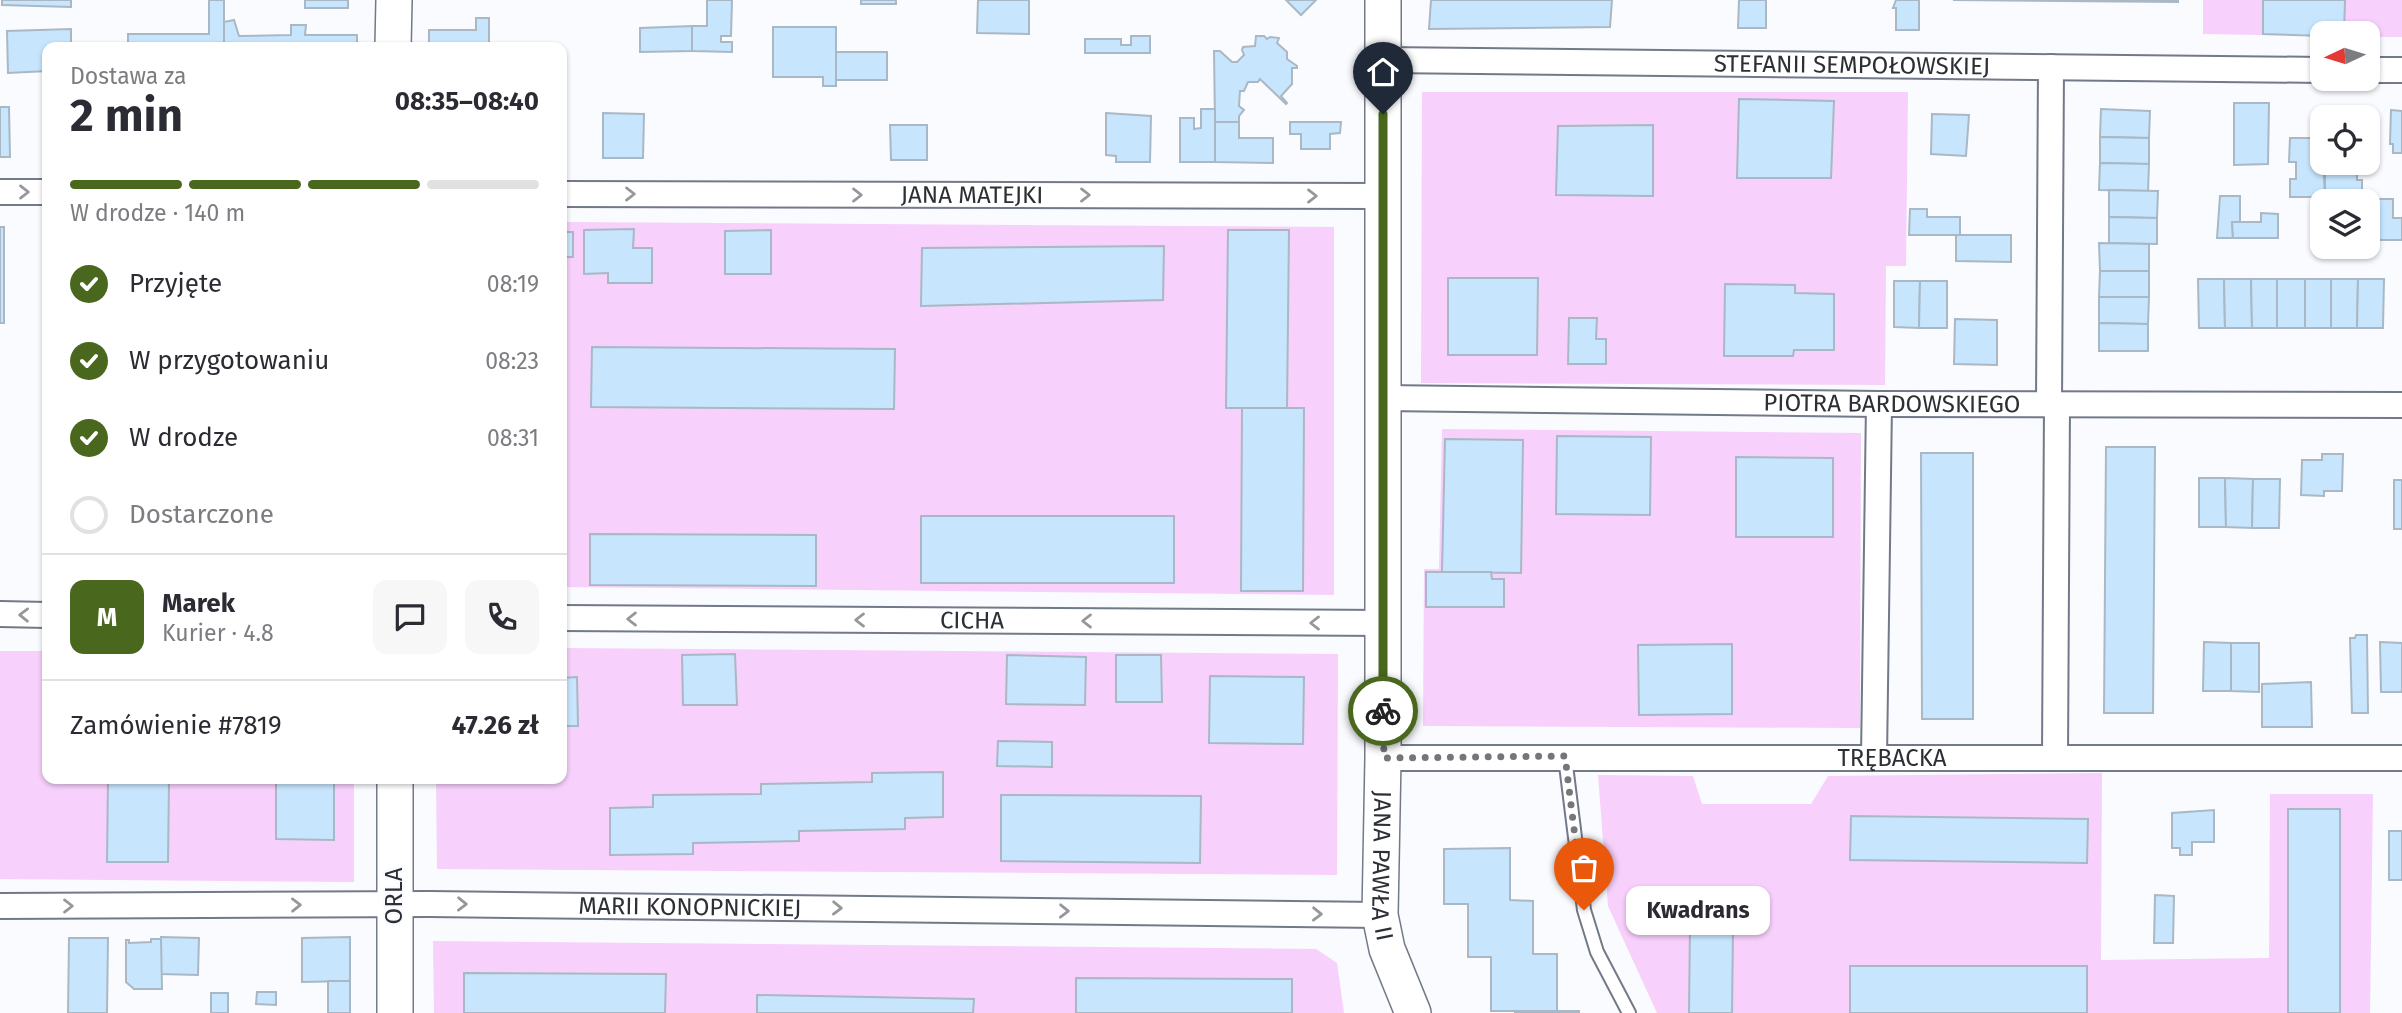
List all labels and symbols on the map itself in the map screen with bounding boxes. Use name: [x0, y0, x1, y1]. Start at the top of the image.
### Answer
north arrow: [2310, 21, 2380, 91]
pin: [1353, 42, 1413, 114]
street label: STEFANII SEMPOŁOWSKIEJ: [1714, 50, 1990, 80]
street label: JANA MATEJKI: [901, 181, 1043, 209]
one-way arrow: [19, 184, 29, 200]
one-way arrow: [625, 186, 636, 202]
one-way arrow: [853, 187, 863, 203]
one-way arrow: [1080, 187, 1091, 203]
one-way arrow: [1308, 188, 1318, 204]
street label: PIOTRA BARDOWSKIEGO: [1763, 389, 2021, 418]
street label: CICHA: [940, 606, 1004, 635]
one-way arrow: [18, 607, 29, 622]
one-way arrow: [626, 611, 637, 627]
one-way arrow: [854, 612, 864, 628]
one-way arrow: [1081, 614, 1092, 629]
one-way arrow: [1309, 615, 1319, 631]
courier: [1348, 676, 1418, 746]
street label: TRĘBACKA: [1837, 744, 1947, 772]
street label: JANA PAWŁA II: [1366, 791, 1399, 943]
pin: [1554, 838, 1614, 910]
street label: ORLA: [380, 867, 408, 924]
callout: Kwadrans: [1626, 886, 1770, 934]
street label: MARII KONOPNICKIEJ: [578, 892, 802, 922]
one-way arrow: [291, 897, 301, 913]
one-way arrow: [457, 897, 468, 912]
one-way arrow: [63, 899, 74, 914]
one-way arrow: [832, 901, 843, 916]
one-way arrow: [1060, 903, 1070, 919]
one-way arrow: [1313, 906, 1323, 922]

